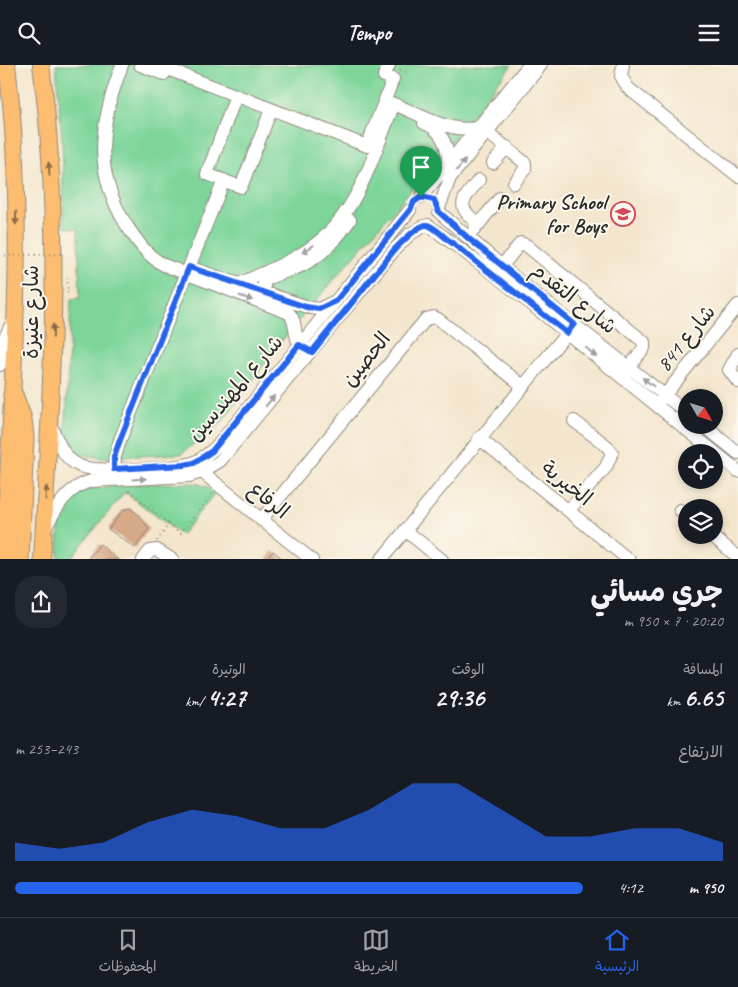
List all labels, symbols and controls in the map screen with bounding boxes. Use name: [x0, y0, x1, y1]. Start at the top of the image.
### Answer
icon: search: [15, 19, 43, 47]
text: Tempo: [347, 19, 391, 47]
icon: menu: [695, 19, 723, 47]
pin: [400, 146, 442, 197]
icon: arrive: [407, 153, 435, 181]
one-way arrow: [455, 158, 466, 171]
one-way arrow: [45, 160, 53, 176]
place label: Primary School for Boys: [497, 189, 610, 239]
school or university icon: Primary School for Boys: [610, 201, 636, 227]
one-way arrow: [11, 211, 19, 227]
one-way arrow: [302, 244, 315, 254]
street label: شارع التقدم: [524, 256, 622, 342]
street label: شارع عنيزة: [18, 265, 46, 359]
one-way arrow: [238, 294, 253, 302]
street label: شارع 841: [651, 299, 722, 378]
one-way arrow: [49, 323, 57, 339]
street label: الحصين: [336, 326, 396, 392]
street label: شارع المهندسين: [182, 329, 290, 448]
one-way arrow: [584, 347, 598, 357]
one-way arrow: [641, 377, 655, 387]
north arrow: [678, 389, 722, 434]
map controls: [678, 389, 723, 544]
one-way arrow: [265, 395, 276, 408]
button: locate: [678, 444, 723, 489]
street label: الخيرية: [536, 455, 598, 511]
one-way arrow: [132, 474, 148, 482]
street label: الرفاع: [242, 476, 295, 525]
one-way arrow: [42, 485, 50, 501]
button: layers: [678, 499, 723, 544]
text: جري مسائي: [590, 574, 723, 609]
button: share: [15, 576, 67, 628]
text: 20:20 · 7 × 950 m: [624, 611, 723, 631]
text: الوتيرة: [212, 661, 246, 678]
text: الوقت: [452, 661, 484, 678]
text: المسافة: [683, 661, 723, 678]
text: 4:27: [207, 682, 246, 714]
text: 29:36: [434, 682, 484, 714]
text: 6.65: [684, 682, 723, 714]
text: /km: [185, 693, 207, 710]
text: km: [667, 693, 684, 710]
text: 243–253 m: [15, 739, 78, 759]
text: الارتفاع: [678, 742, 723, 762]
text: 4:12: [618, 878, 643, 898]
text: 950 m: [689, 878, 723, 898]
tab: المحفوظات: [99, 926, 156, 979]
tab: الخريطة: [354, 926, 398, 979]
tab: الرئيسية: [595, 926, 639, 979]

